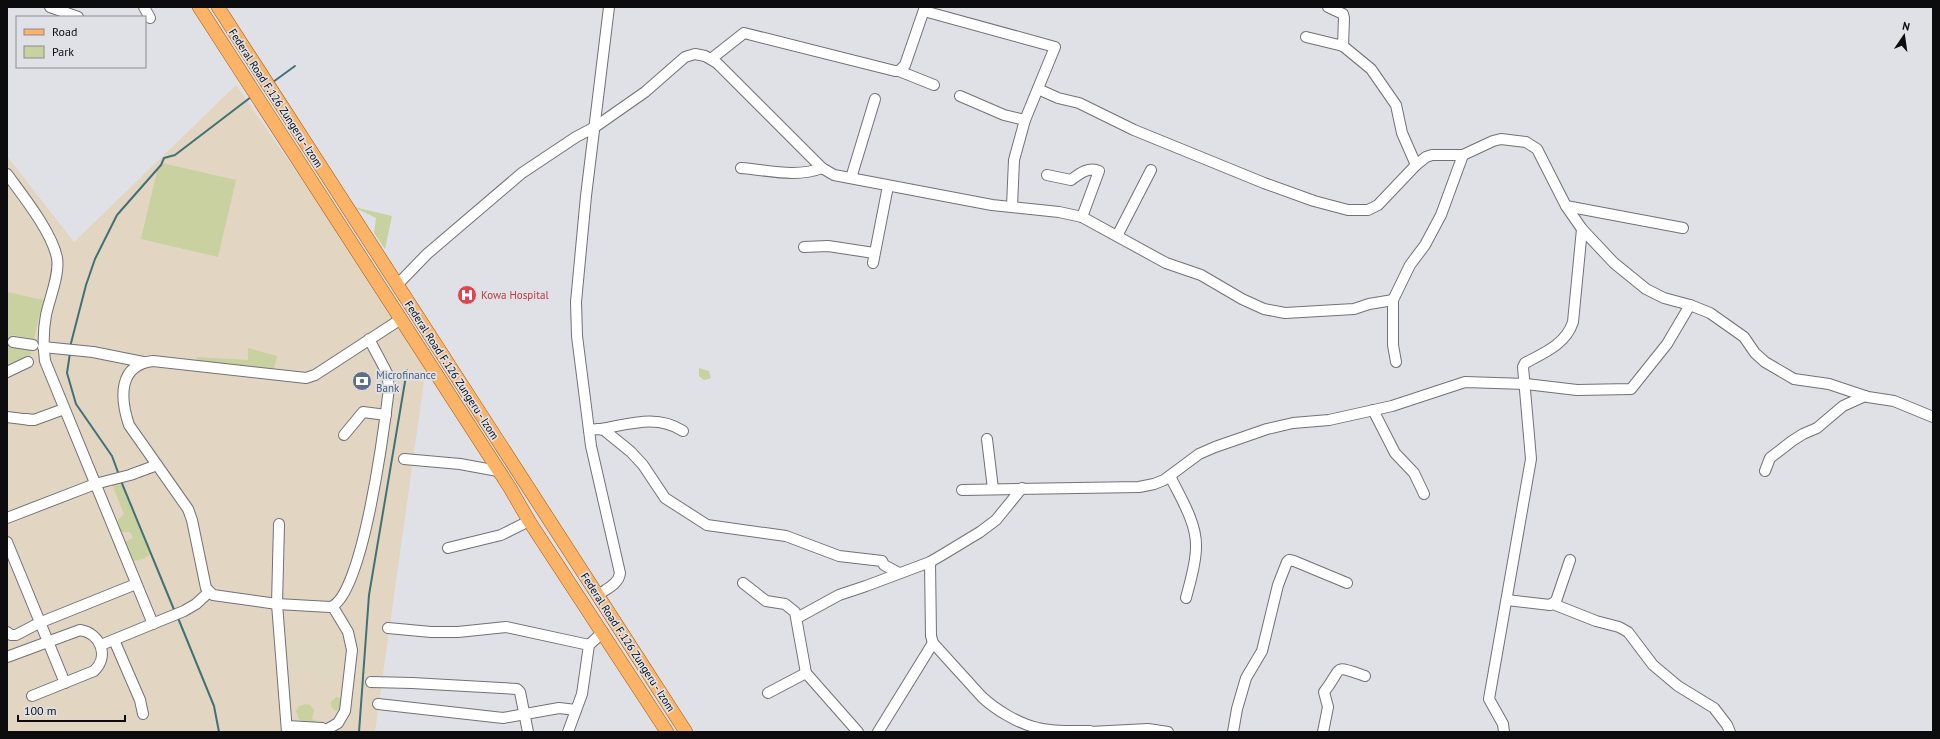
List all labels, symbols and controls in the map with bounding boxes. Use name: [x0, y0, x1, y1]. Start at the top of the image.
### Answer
legend: [16, 16, 146, 68]
north arrow: [1884, 16, 1924, 56]
text: N: [1901, 19, 1911, 34]
text: Road: [52, 24, 77, 39]
street label: Federal Road F.126 Zungeru - Izom: [226, 26, 326, 170]
text: Park: [52, 44, 74, 59]
hospital icon: Kowa Hospital: [456, 284, 478, 306]
place label: Kowa Hospital: [481, 288, 549, 302]
street label: Federal Road F.126 Zungeru - Izom: [402, 298, 502, 442]
place label: Microfinance Bank: [376, 368, 436, 395]
bank icon: Microfinance Bank: [351, 370, 373, 392]
street label: Federal Road F.126 Zungeru - Izom: [578, 570, 678, 714]
scale bar: [18, 697, 125, 723]
text: 100 m: [24, 703, 57, 718]

